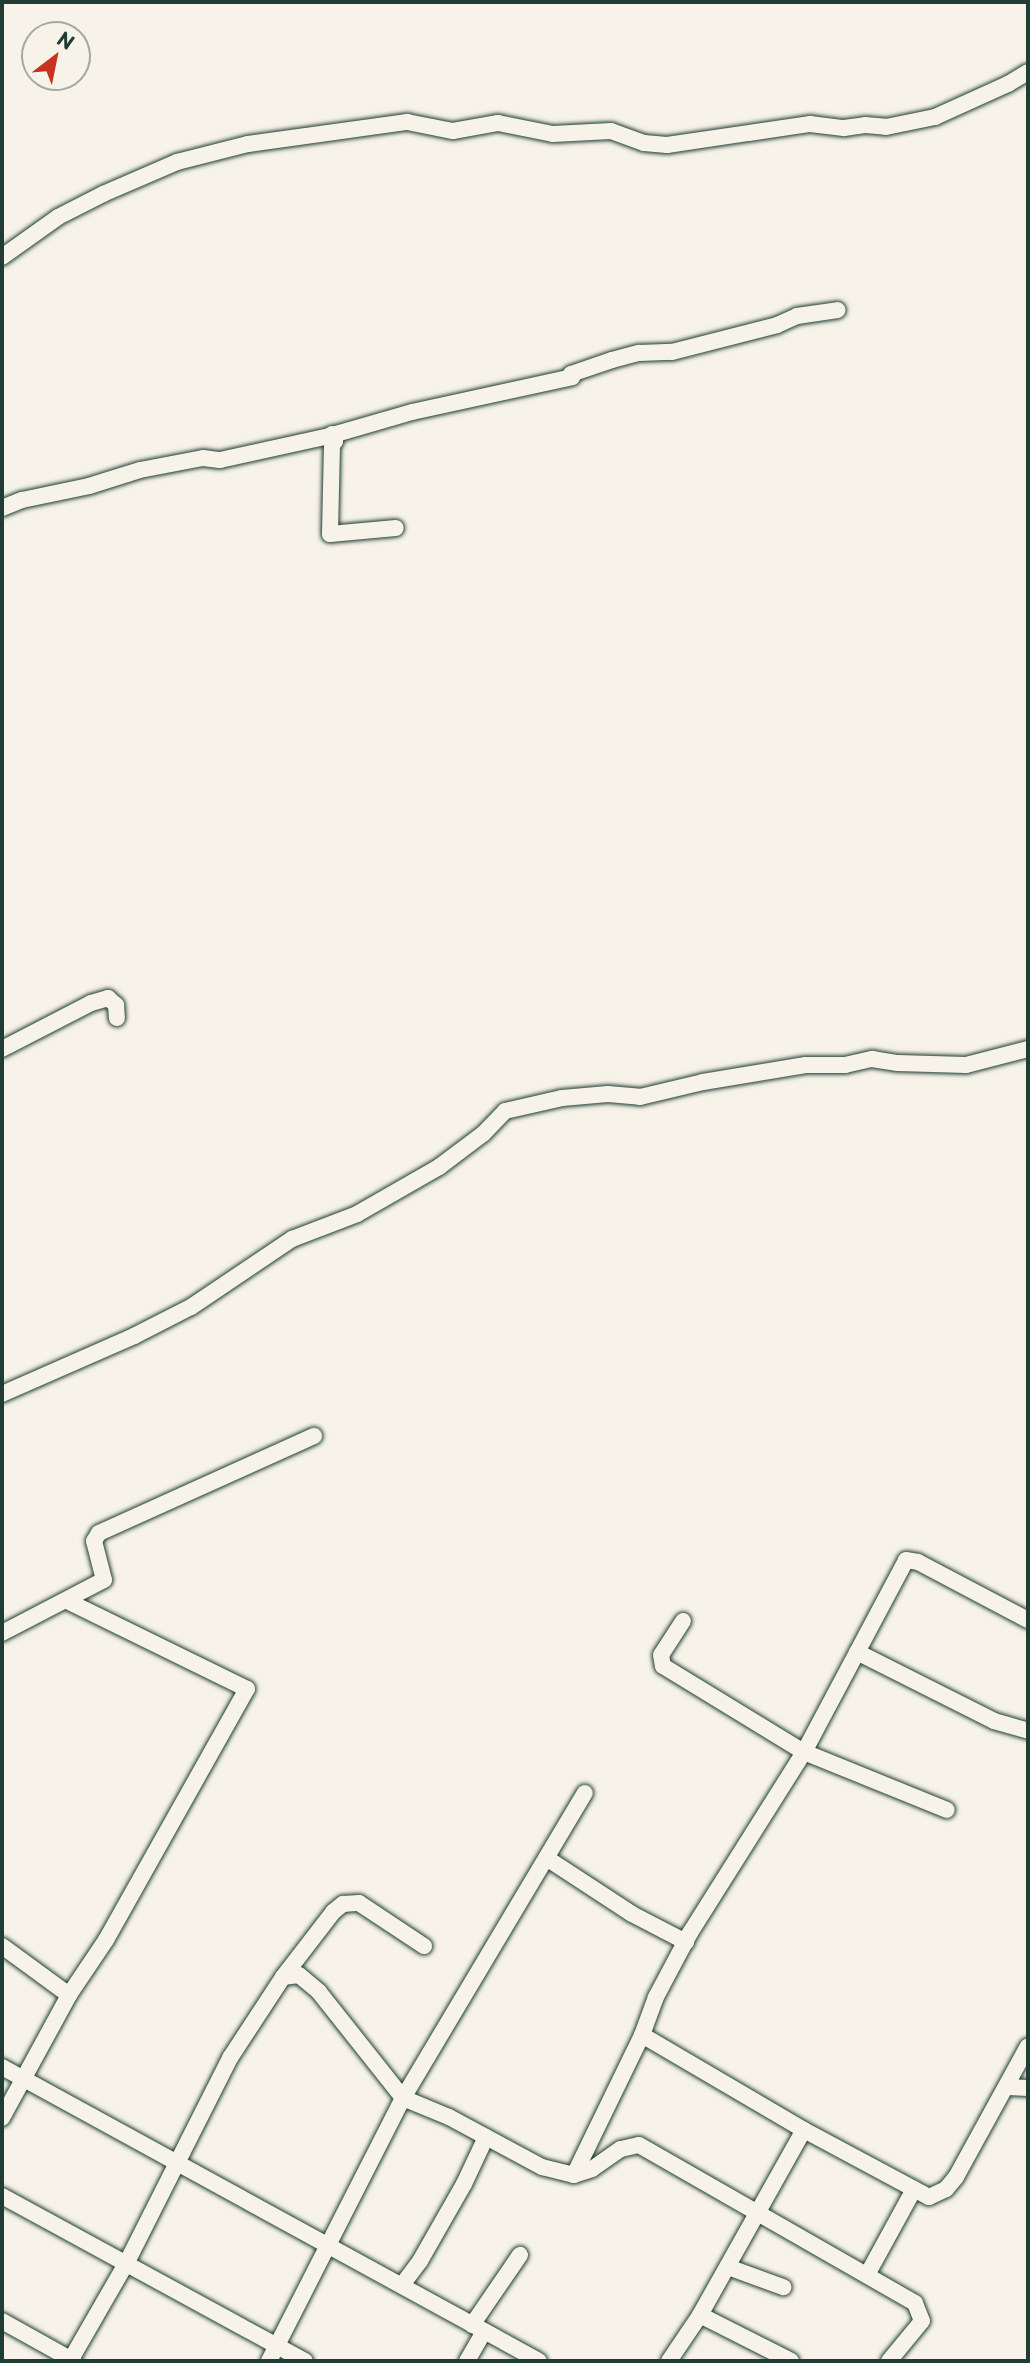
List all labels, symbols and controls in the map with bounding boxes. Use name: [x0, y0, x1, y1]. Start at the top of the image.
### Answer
north arrow: [21, 21, 91, 91]
text: N: [52, 24, 80, 56]

